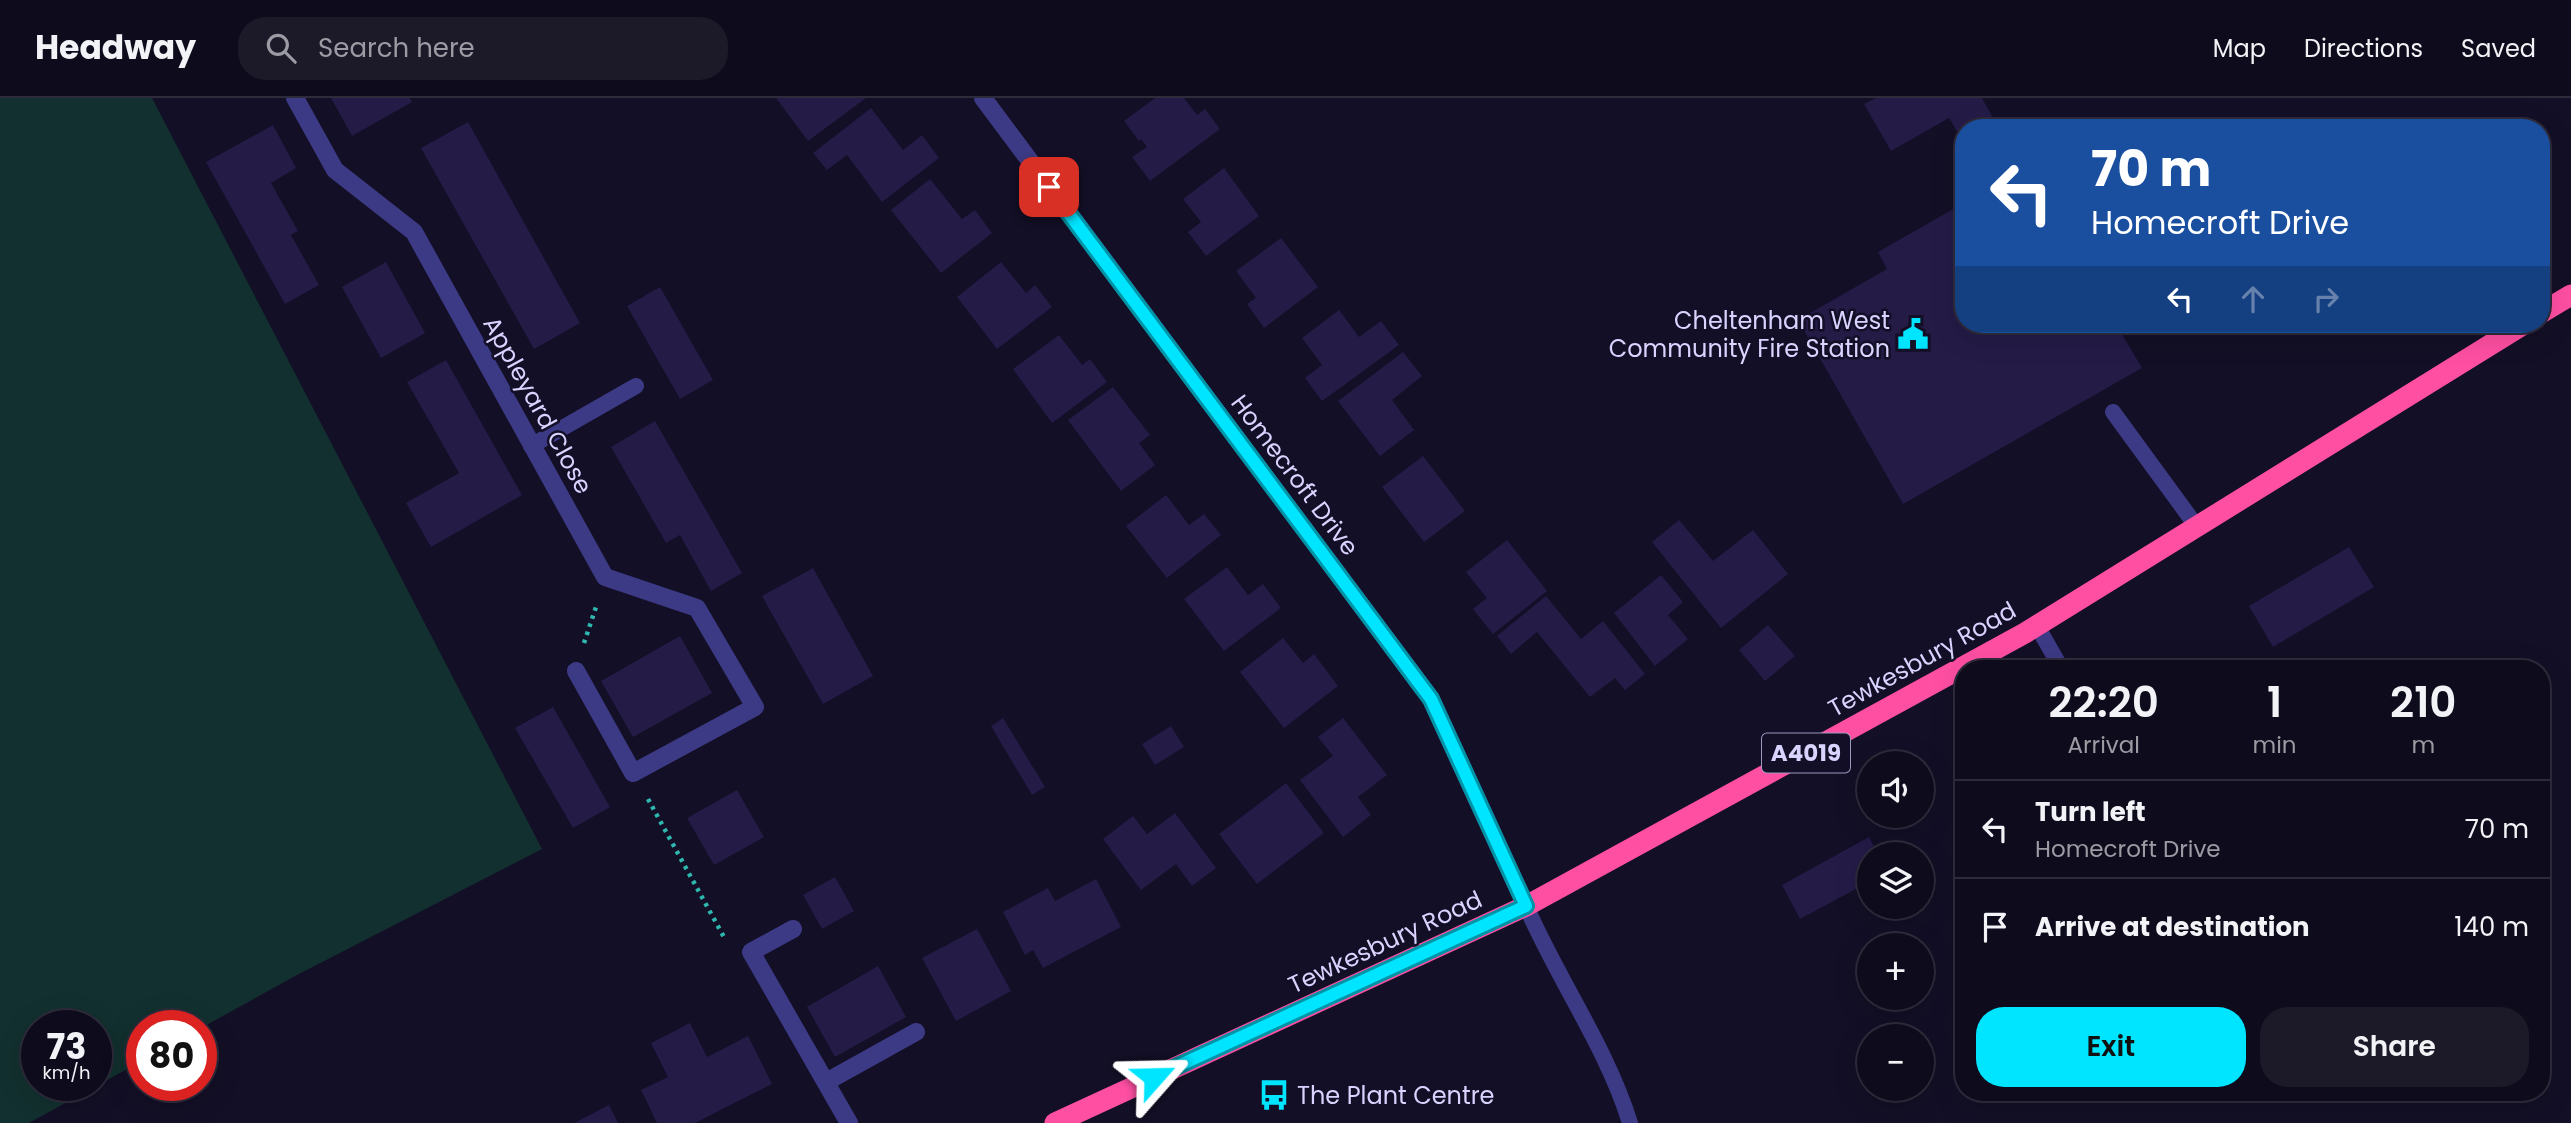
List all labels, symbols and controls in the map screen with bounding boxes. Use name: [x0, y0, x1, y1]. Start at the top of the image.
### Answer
search box: [238, 17, 728, 80]
text: Headway: [35, 24, 196, 71]
icon: search: [262, 29, 300, 67]
text: Search here: [318, 30, 475, 66]
text: Map: [2213, 32, 2266, 65]
text: Directions: [2304, 32, 2423, 65]
text: Saved: [2461, 32, 2536, 65]
text: 70 m: [2091, 135, 2211, 203]
icon: left: [1976, 147, 2067, 238]
pin: [1019, 157, 1079, 217]
icon: arrive: [1030, 168, 1068, 206]
text: Homecroft Drive: [2091, 200, 2349, 245]
icon: left: [2161, 280, 2199, 318]
icon: ahead: [2234, 280, 2272, 318]
icon: right: [2307, 280, 2345, 318]
place label: Cheltenham West Community Fire Station: [1609, 304, 1890, 365]
street label: Appleyard Close: [476, 310, 600, 500]
public building icon: Cheltenham West Community Fire Station: [1896, 317, 1930, 351]
street label: Homecroft Drive: [1224, 388, 1366, 562]
street label: Tewkesbury Road: [1822, 594, 2022, 724]
text: 22:20: [2048, 673, 2159, 732]
text: 1: [2267, 673, 2282, 732]
text: 210: [2390, 673, 2457, 732]
text: Arrival: [2068, 729, 2140, 761]
text: min: [2252, 729, 2297, 761]
text: m: [2411, 729, 2435, 761]
road number: A4019: [1762, 734, 1850, 772]
map controls: [1857, 751, 1934, 1101]
button: sound: [1857, 751, 1934, 828]
text: Turn left: [2035, 794, 2146, 830]
icon: left: [1976, 810, 2014, 848]
text: 70 m: [2465, 811, 2529, 847]
text: Homecroft Drive: [2035, 833, 2221, 865]
button: layers: [1857, 842, 1934, 919]
street label: Tewkesbury Road: [1283, 883, 1487, 1001]
icon: arrive: [1976, 908, 2014, 946]
text: Arrive at destination: [2035, 909, 2310, 945]
text: 140 m: [2454, 909, 2529, 945]
button: +: [1857, 933, 1934, 1010]
button: Exit: [1976, 1007, 2246, 1087]
button: Share: [2260, 1007, 2529, 1087]
speed limit sign: 80: [126, 1010, 217, 1101]
text: 73: [47, 1022, 86, 1071]
button: −: [1857, 1024, 1934, 1101]
position arrow: [1117, 1040, 1191, 1114]
text: km/h: [43, 1060, 90, 1085]
bus stop icon: The Plant Centre: [1257, 1078, 1291, 1112]
place label: The Plant Centre: [1297, 1079, 1495, 1112]

